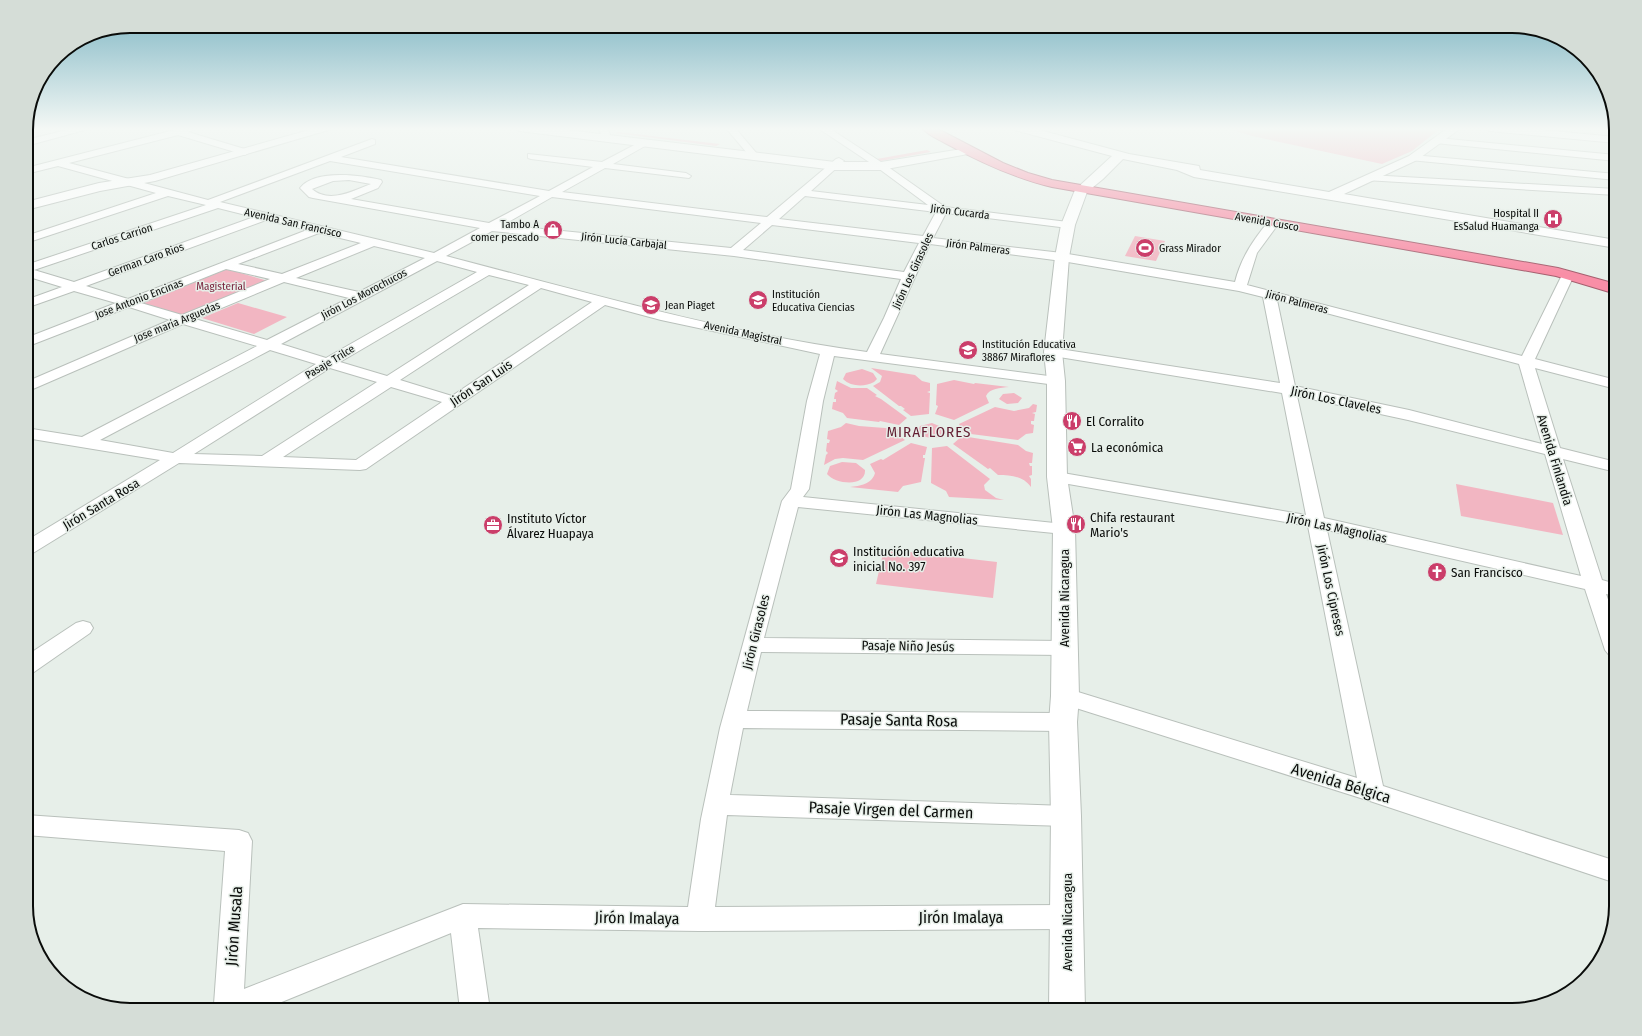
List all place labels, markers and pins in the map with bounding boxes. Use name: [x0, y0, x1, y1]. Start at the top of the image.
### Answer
place label: Hospital II EsSalud Huamanga: [1454, 207, 1539, 233]
hospital icon: Hospital II EsSalud Huamanga: [1542, 208, 1564, 230]
place label: Tambo A comer pescado: [471, 218, 539, 244]
shop icon: Tambo A comer pescado: [542, 219, 564, 241]
sports icon: Grass Mirador: [1134, 237, 1156, 259]
place label: Grass Mirador: [1159, 242, 1221, 255]
place label: Institución Educativa Ciencias: [772, 288, 855, 314]
school or university icon: Institución Educativa Ciencias: [747, 289, 769, 311]
school or university icon: Jean Piaget: [640, 294, 662, 316]
place label: Jean Piaget: [665, 299, 715, 312]
place label: Institución Educativa 38867 Miraflores: [982, 338, 1076, 364]
school or university icon: Institución Educativa 38867 Miraflores: [957, 339, 979, 361]
restaurant icon: El Corralito: [1061, 410, 1083, 432]
place label: El Corralito: [1086, 414, 1144, 429]
supermarket icon: La económica: [1066, 436, 1088, 458]
place label: La económica: [1091, 440, 1163, 455]
place label: Chifa restaurant Mario's: [1090, 510, 1176, 540]
place label: Instituto Víctor Álvarez Huapaya: [507, 511, 594, 541]
restaurant icon: Chifa restaurant Mario's: [1065, 513, 1087, 535]
office icon: Instituto Víctor Álvarez Huapaya: [482, 514, 504, 536]
place label: Institución educativa inicial No. 397: [853, 544, 964, 574]
school or university icon: Institución educativa inicial No. 397: [828, 547, 850, 569]
church icon: San Francisco: [1426, 561, 1448, 583]
place label: San Francisco: [1451, 565, 1523, 580]

